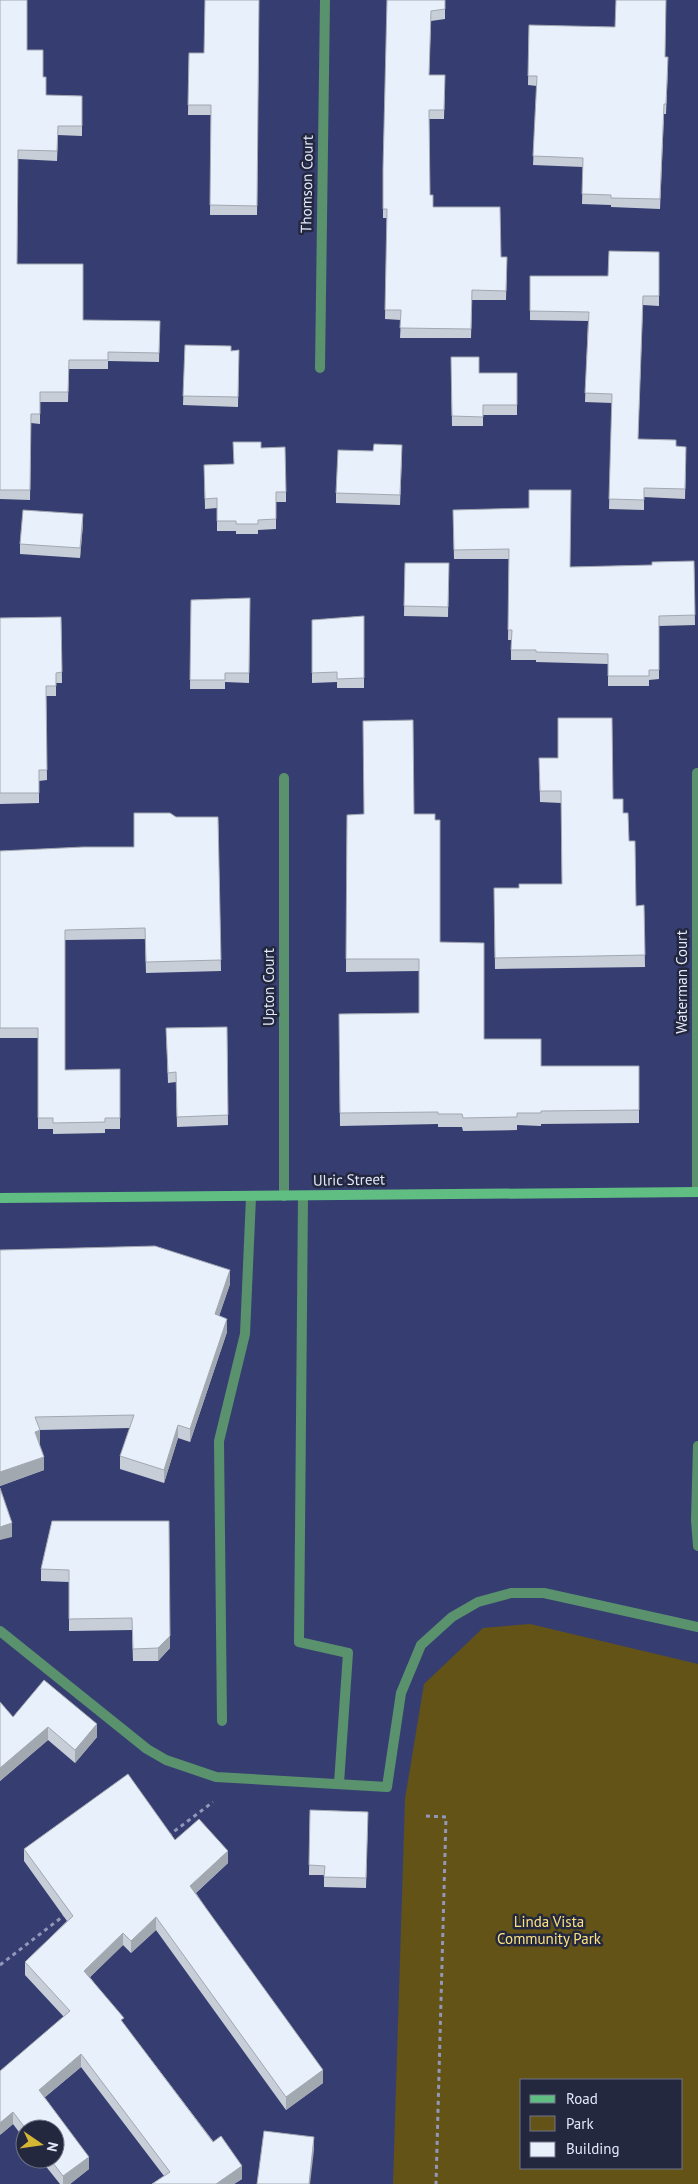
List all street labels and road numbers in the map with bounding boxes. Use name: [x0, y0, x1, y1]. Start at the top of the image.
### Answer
street label: Thomson Court: [296, 135, 317, 233]
street label: Waterman Court: [672, 930, 691, 1034]
street label: Upton Court: [259, 948, 278, 1026]
street label: Ulric Street: [313, 1169, 385, 1190]

